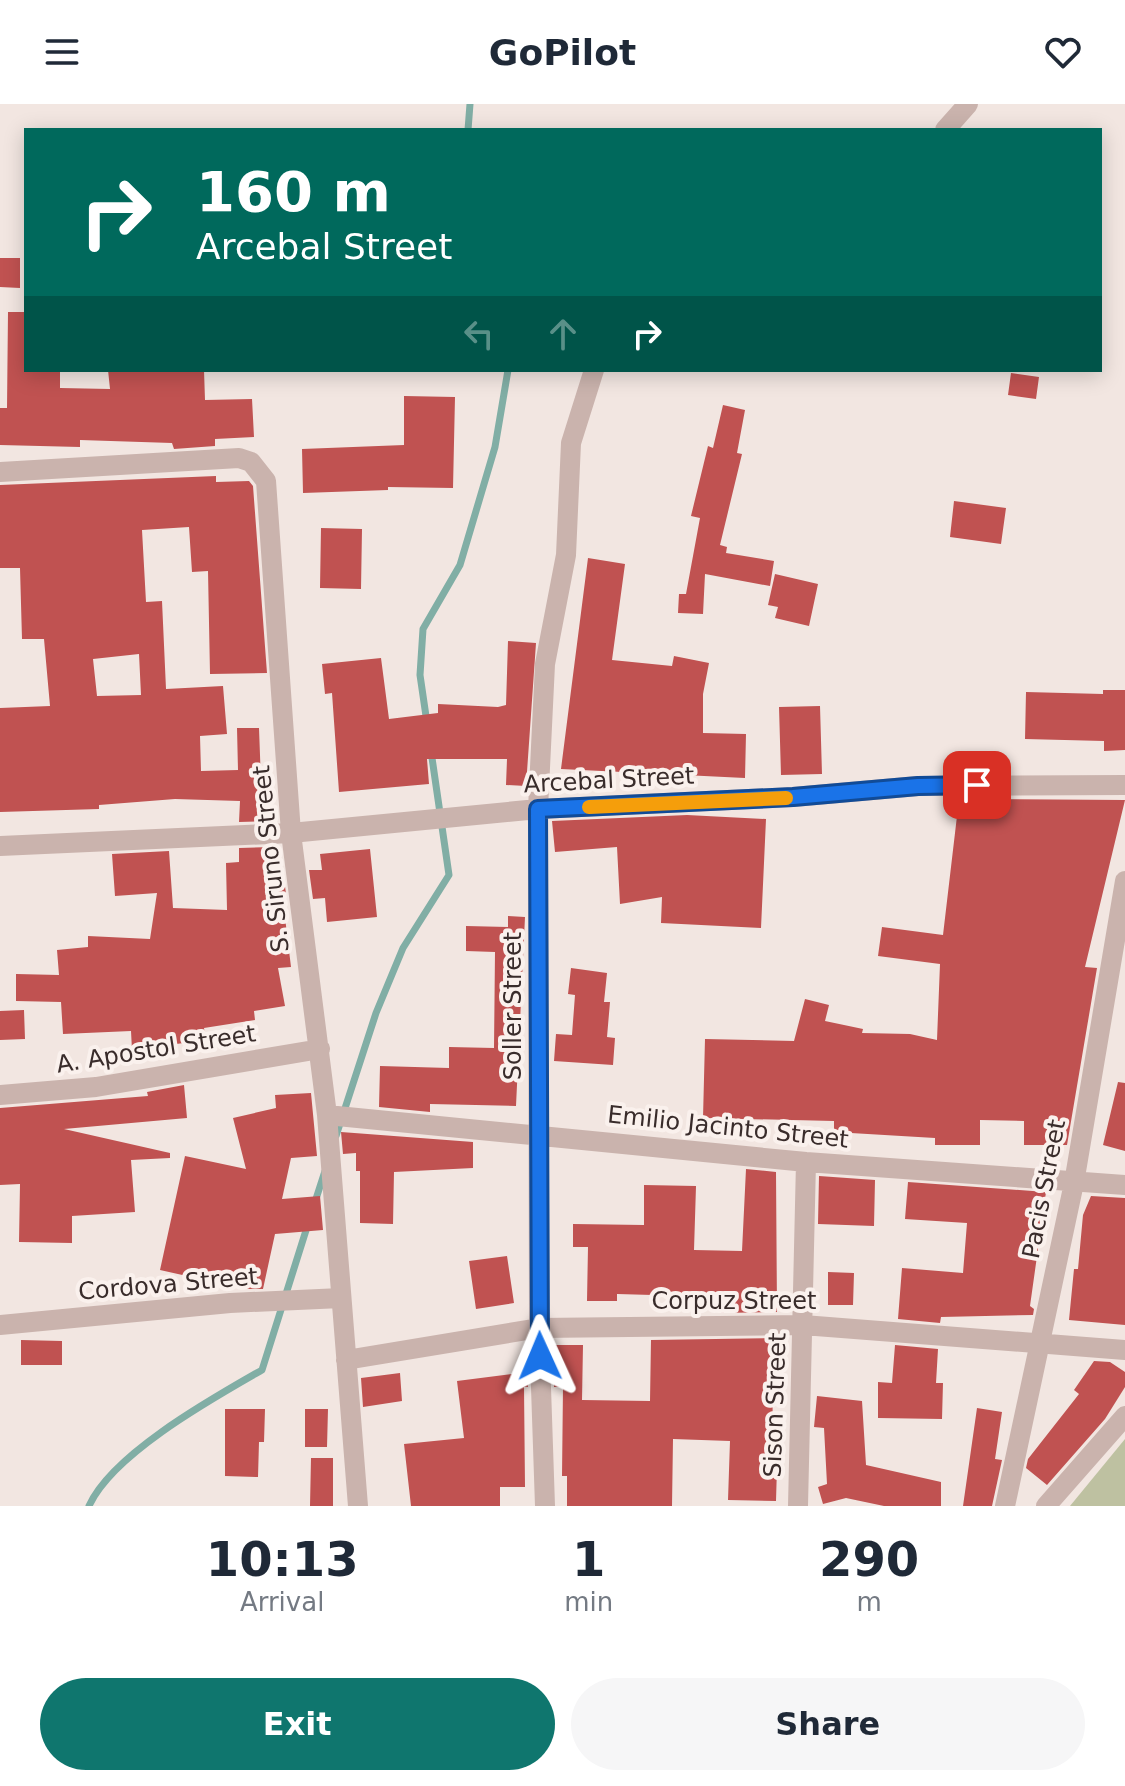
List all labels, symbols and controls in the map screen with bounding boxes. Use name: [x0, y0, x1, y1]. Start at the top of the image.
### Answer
icon: menu: [40, 30, 84, 74]
icon: heart: [1041, 30, 1085, 74]
text: GoPilot: [489, 32, 636, 73]
text: 160 m: [196, 159, 391, 224]
icon: right: [64, 160, 168, 264]
text: Arcebal Street: [196, 226, 452, 267]
icon: left: [457, 312, 501, 356]
icon: ahead: [541, 312, 585, 356]
icon: right: [625, 312, 669, 356]
pin: [943, 751, 1011, 819]
street label: Arcebal Street: [523, 762, 695, 798]
icon: arrive: [955, 763, 999, 807]
street label: S. Siruno Street: [247, 764, 295, 954]
street label: Soller Street: [499, 932, 527, 1080]
street label: A. Apostol Street: [54, 1019, 258, 1079]
street label: Emilio Jacinto Street: [606, 1100, 850, 1154]
street label: Pacis Street: [1017, 1117, 1071, 1261]
street label: Cordova Street: [77, 1262, 259, 1306]
street label: Corpuz Street: [652, 1287, 816, 1315]
position arrow: [498, 1314, 582, 1398]
street label: Sison Street: [758, 1332, 792, 1478]
text: 10:13: [206, 1531, 359, 1587]
text: 1: [572, 1531, 605, 1587]
text: 290: [819, 1531, 919, 1587]
text: Arrival: [240, 1587, 324, 1617]
text: min: [564, 1587, 613, 1617]
text: m: [856, 1587, 882, 1617]
button: Exit: [40, 1678, 555, 1770]
button: Share: [571, 1678, 1085, 1770]

